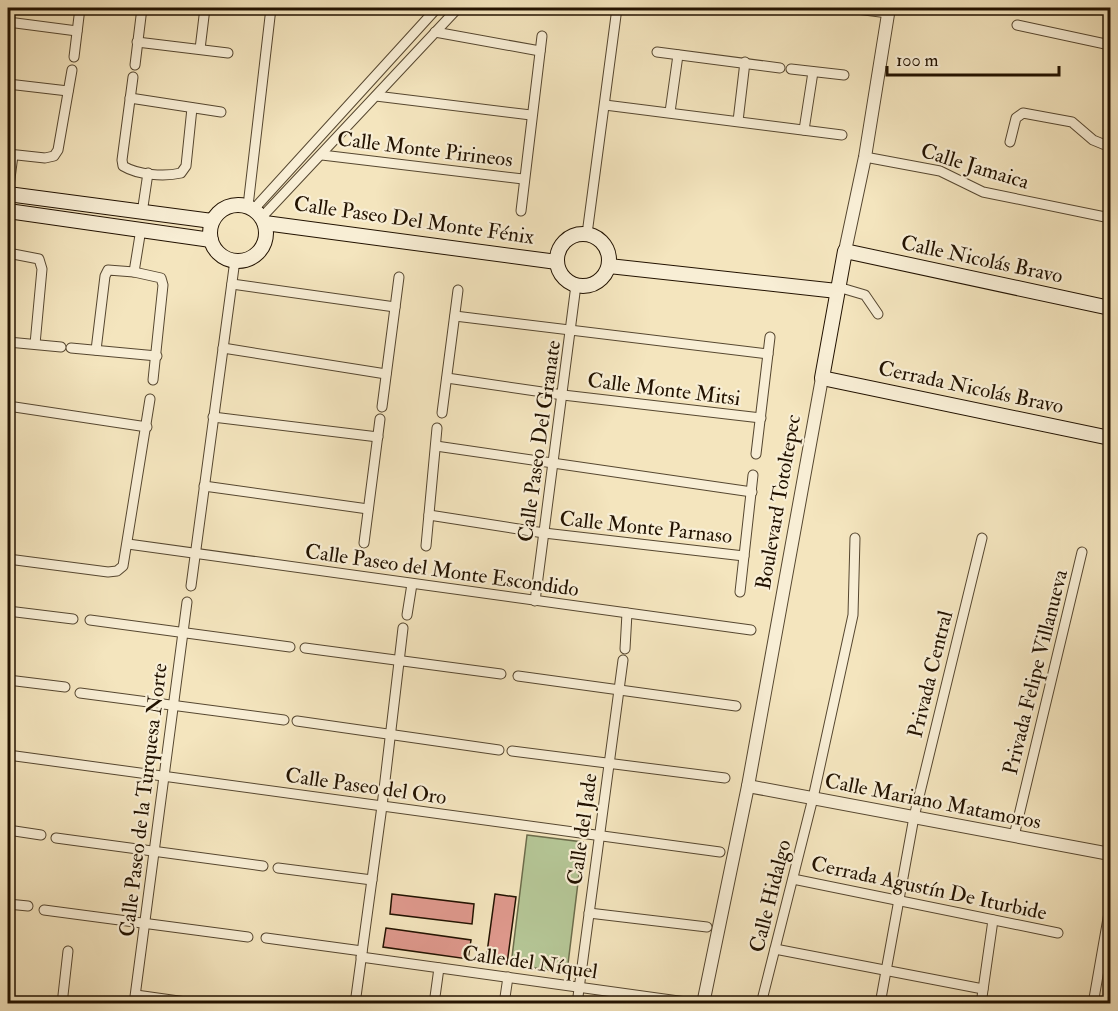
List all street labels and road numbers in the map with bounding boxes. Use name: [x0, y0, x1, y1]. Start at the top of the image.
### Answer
street label: Calle Monte Pirineos: [336, 125, 514, 174]
street label: Calle Jamaica: [917, 137, 1033, 196]
street label: Calle Paseo Del Monte Fénix: [292, 190, 536, 251]
street label: Calle Nicolás Bravo: [899, 229, 1065, 290]
street label: Calle Paseo Del Granate: [512, 338, 567, 544]
street label: Cerrada Nicolás Bravo: [876, 355, 1066, 420]
street label: Calle Monte Mitsi: [586, 367, 742, 412]
street label: Boulevard Totoltepec: [750, 412, 807, 592]
street label: Calle Monte Parnaso: [558, 505, 734, 550]
street label: Calle Paseo del Monte Escondido: [303, 538, 581, 603]
street label: Privada Felipe Villanueva: [997, 567, 1074, 777]
street label: Privada Central: [902, 607, 959, 740]
street label: Calle Paseo de la Turquesa Norte: [113, 661, 174, 938]
street label: Calle Paseo del Oro: [284, 762, 448, 811]
street label: Calle Mariano Matamoros: [823, 767, 1043, 836]
street label: Calle del Jade: [561, 771, 604, 887]
street label: Calle Hidalgo: [743, 837, 798, 955]
street label: Cerrada Agustín De Iturbide: [809, 850, 1049, 927]
street label: Calle del Níquel: [460, 940, 600, 985]

